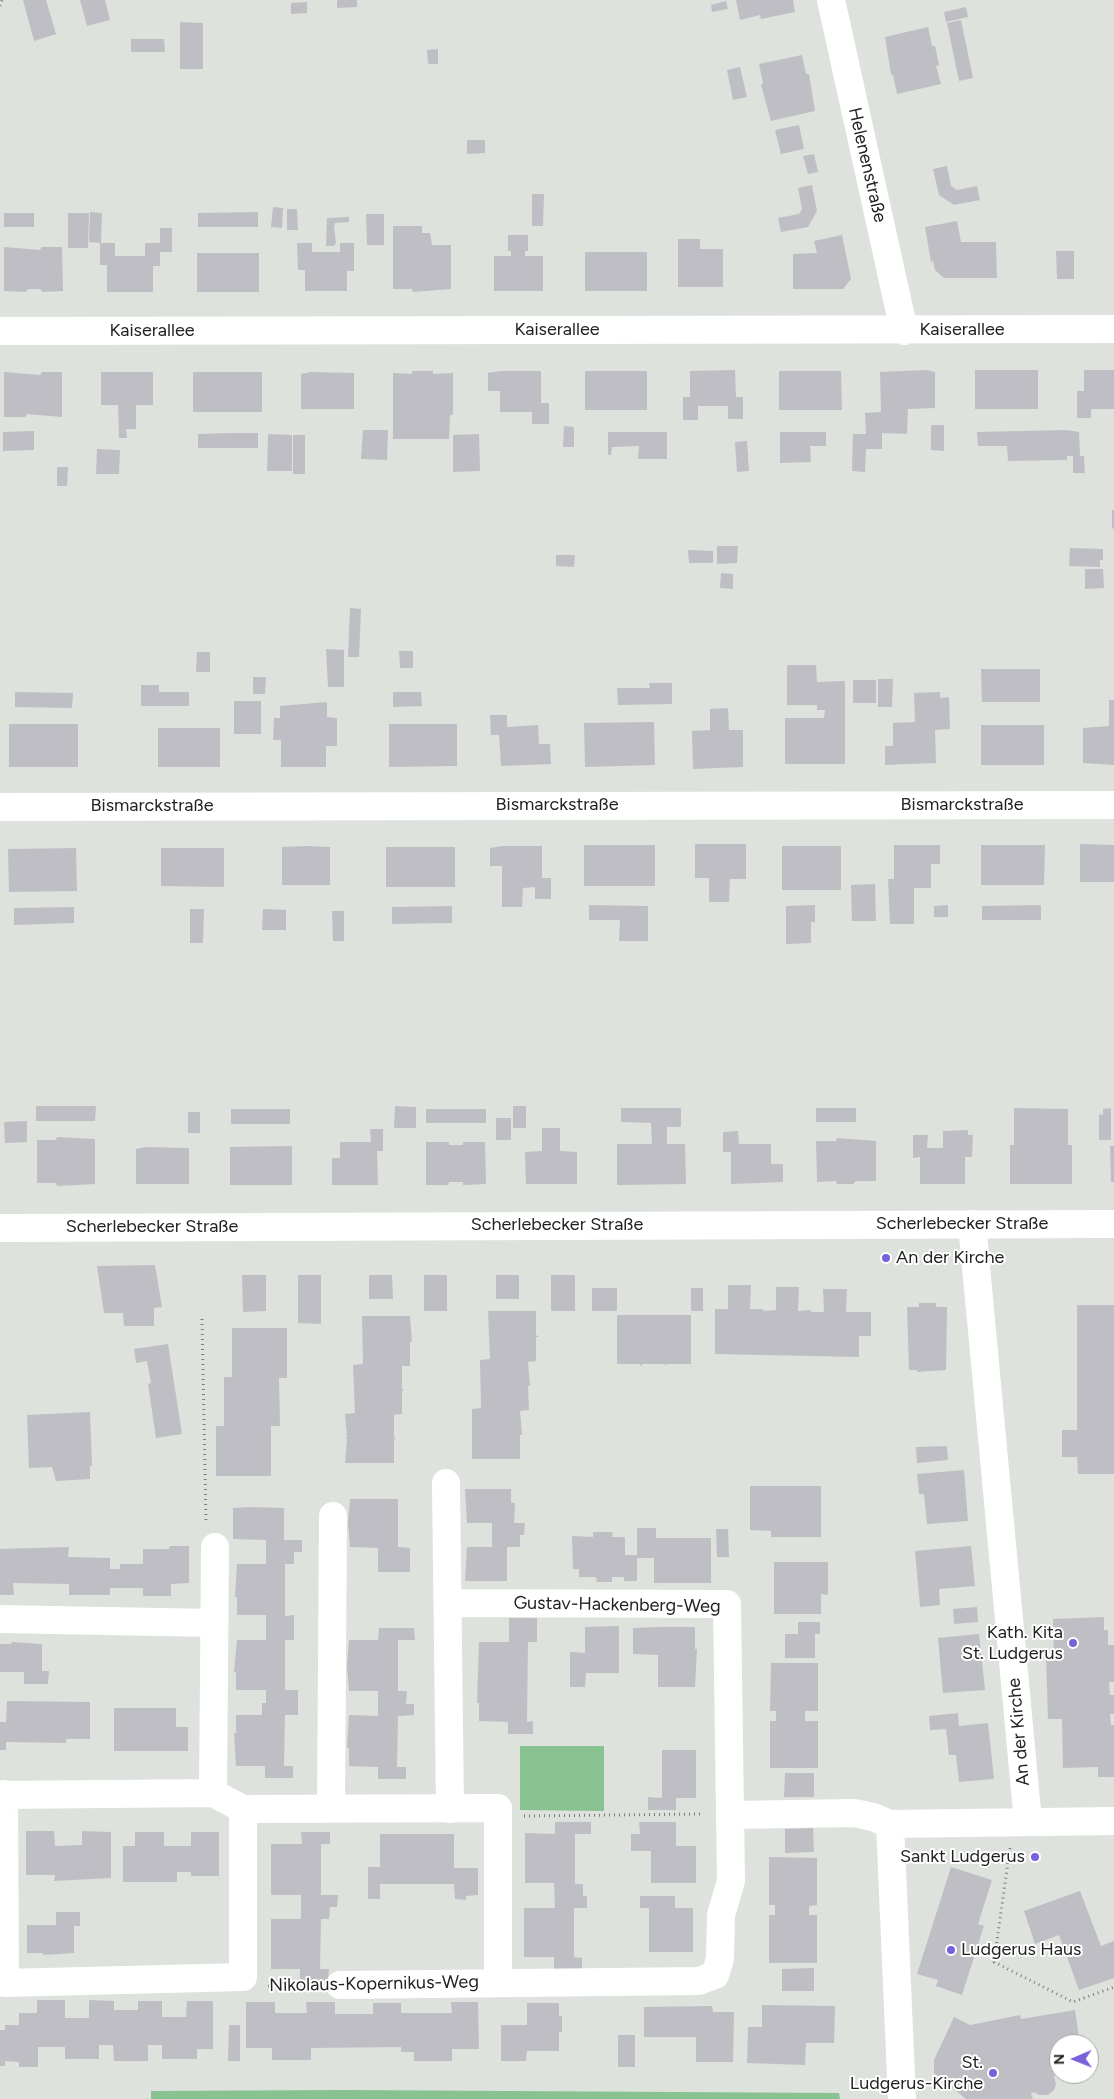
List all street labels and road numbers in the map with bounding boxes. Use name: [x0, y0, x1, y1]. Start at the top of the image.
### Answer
street label: Helenenstraße: [843, 105, 891, 225]
street label: Kaiserallee: [514, 319, 600, 341]
street label: Kaiserallee: [919, 319, 1005, 341]
street label: Kaiserallee: [109, 320, 195, 342]
street label: Bismarckstraße: [495, 794, 619, 816]
street label: Bismarckstraße: [900, 794, 1024, 816]
street label: Bismarckstraße: [90, 795, 214, 817]
street label: Scherlebecker Straße: [876, 1213, 1048, 1235]
street label: Scherlebecker Straße: [471, 1214, 643, 1236]
street label: Scherlebecker Straße: [66, 1216, 238, 1238]
street label: Gustav-Hackenberg-Weg: [513, 1592, 721, 1618]
street label: An der Kirche: [1004, 1677, 1034, 1787]
street label: Nikolaus-Kopernikus-Weg: [269, 1971, 479, 1997]

